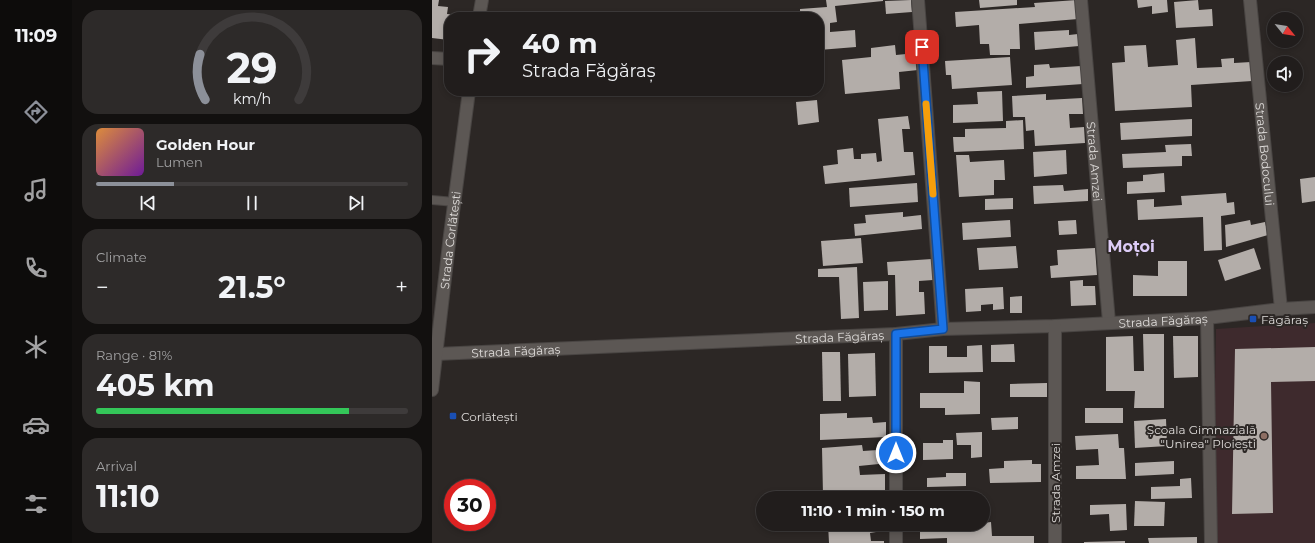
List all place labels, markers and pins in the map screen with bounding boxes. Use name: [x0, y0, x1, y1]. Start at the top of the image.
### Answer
pin: [905, 30, 939, 64]
place label: Făgăraș: [1261, 312, 1308, 327]
marker: Făgăraș: [1248, 314, 1258, 324]
place label: Corlătești: [461, 409, 518, 424]
marker: Corlătești: [448, 411, 458, 421]
place label: Școala Gimnazială "Unirea" Ploiești: [1147, 422, 1256, 451]
marker: Școala Gimnazială "Unirea" Ploiești: [1259, 431, 1269, 441]

